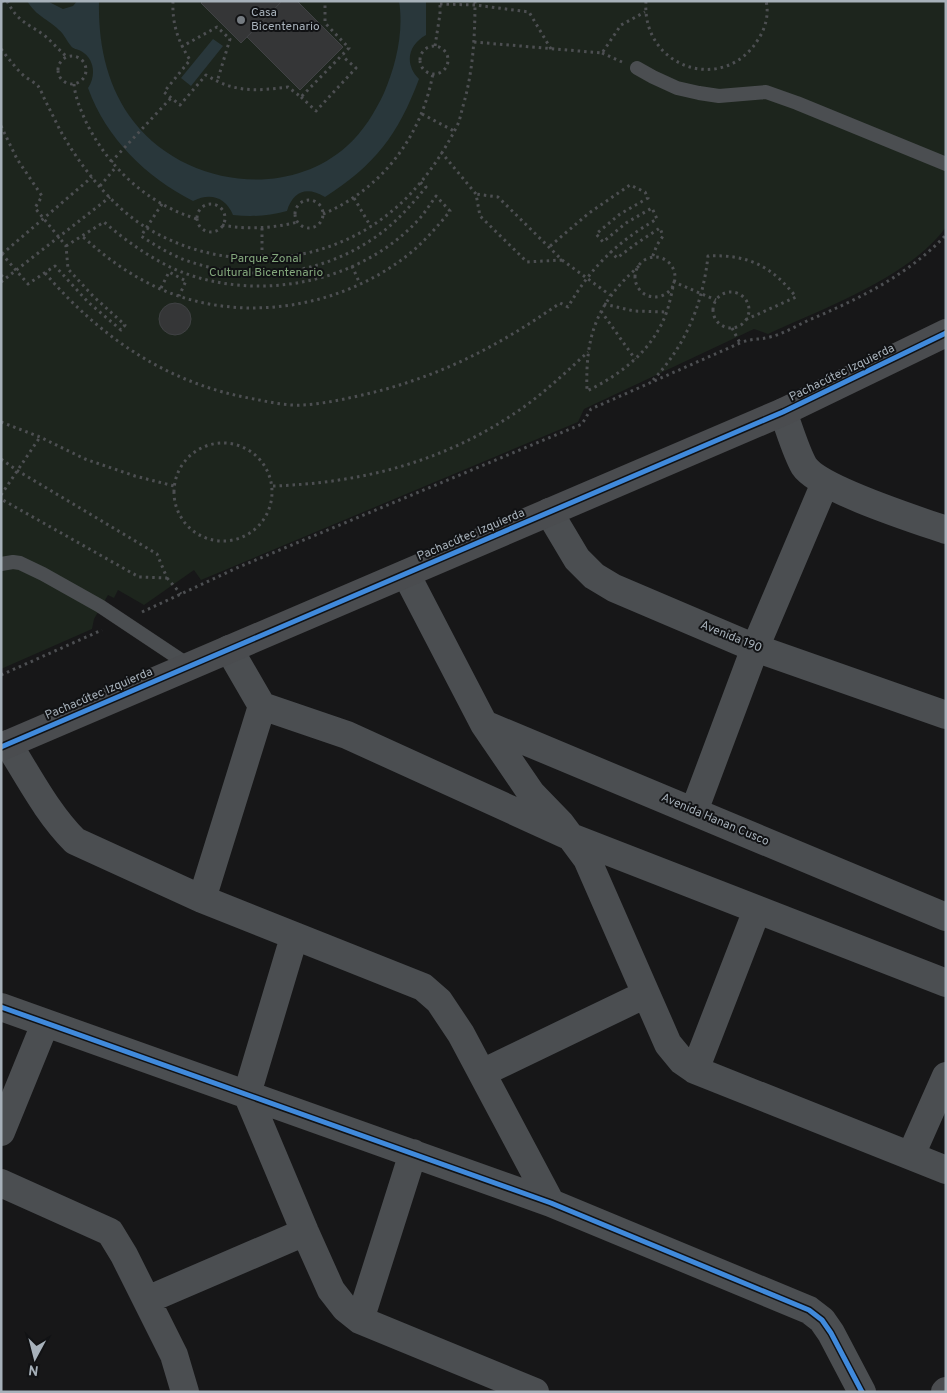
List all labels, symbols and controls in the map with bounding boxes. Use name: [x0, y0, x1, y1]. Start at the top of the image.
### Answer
place label: Casa Bicentenario: [251, 5, 320, 35]
marker: Casa Bicentenario: [235, 14, 247, 26]
park label: Parque Zonal Cultural Bicentenario: [209, 251, 323, 281]
street label: Pachacútec Izquierda: [787, 340, 897, 406]
street label: Pachacútec Izquierda: [415, 505, 527, 565]
street label: Avenida 190: [698, 617, 764, 657]
street label: Pachacútec Izquierda: [43, 664, 155, 724]
street label: Avenida Hanan Cusco: [658, 790, 772, 850]
north arrow: [10, 1333, 60, 1383]
text: N: [28, 1360, 40, 1378]

